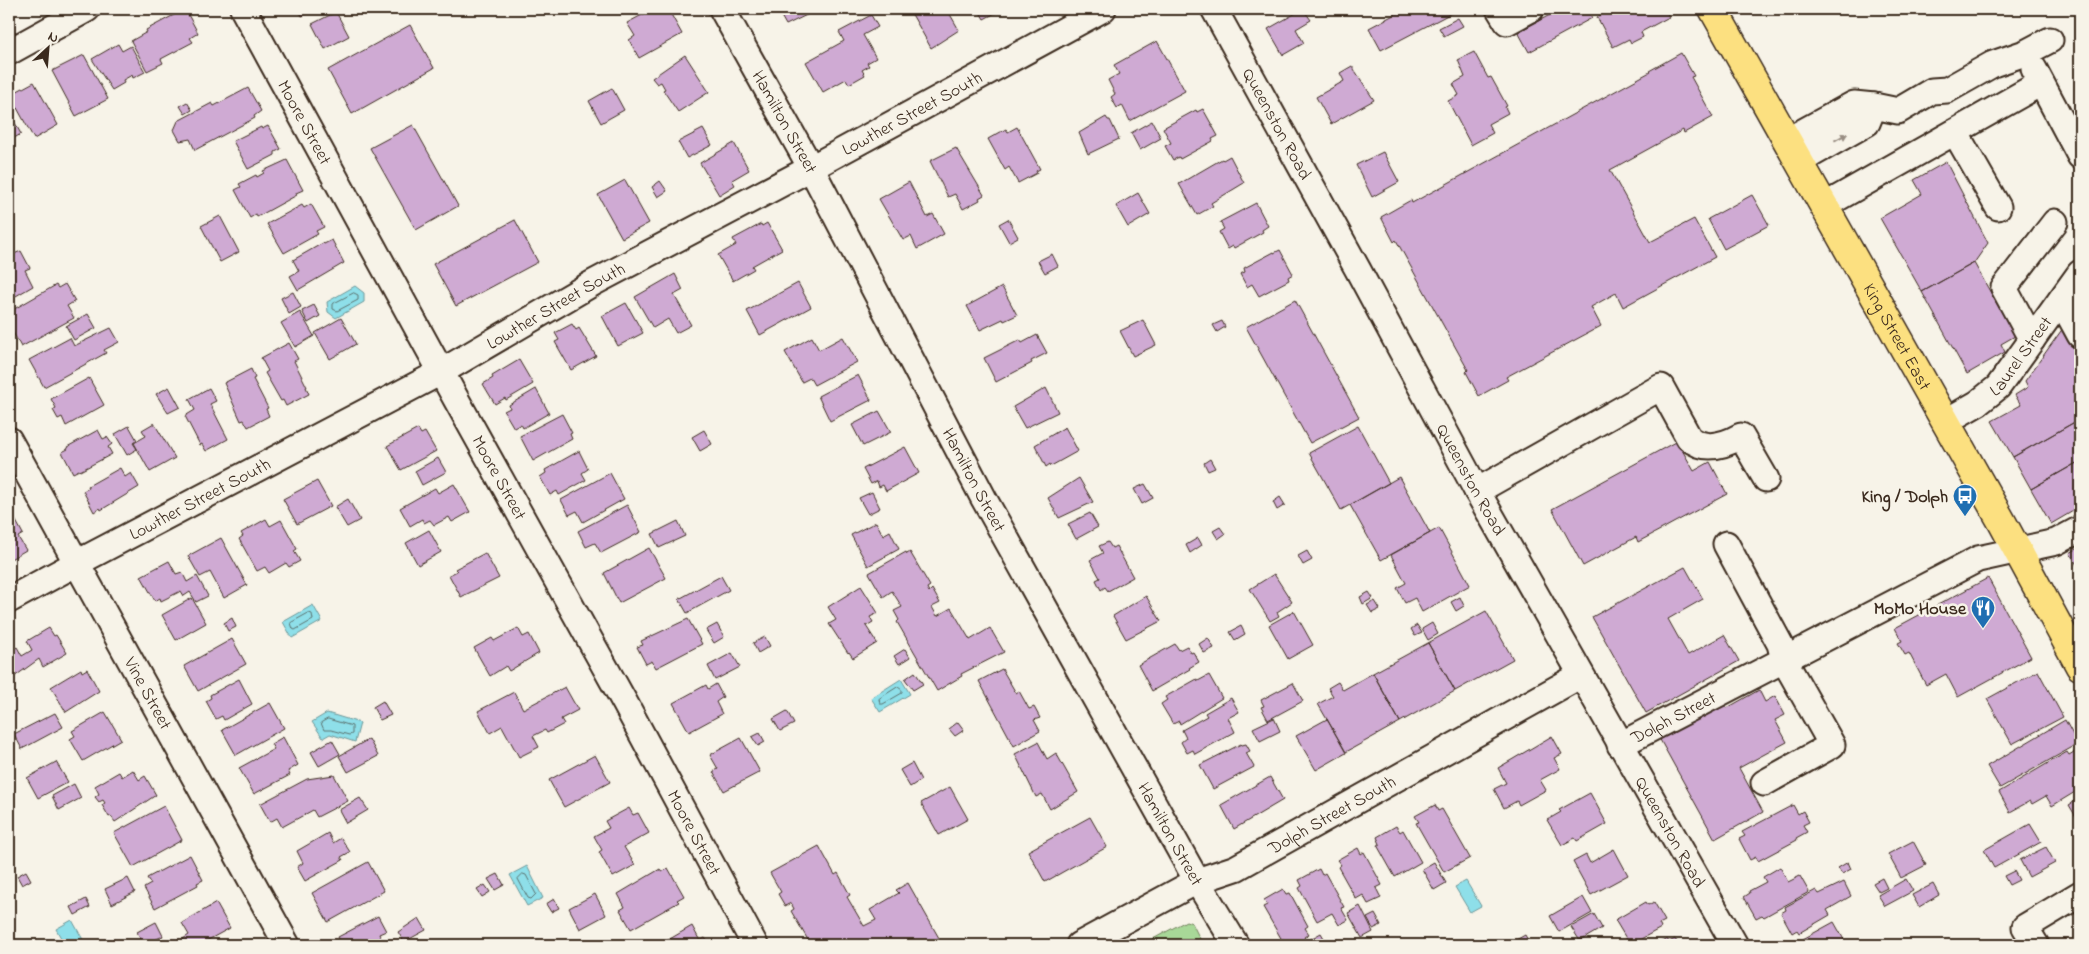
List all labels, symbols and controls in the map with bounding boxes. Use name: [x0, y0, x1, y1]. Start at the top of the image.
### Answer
north arrow: [22, 22, 72, 72]
text: N: [44, 26, 62, 49]
street label: Queenston Road: [1234, 64, 1317, 185]
street label: Hamilton Street: [744, 66, 823, 179]
street label: Lowther Street South: [838, 66, 988, 164]
street label: Moore Street: [269, 76, 337, 170]
one-way arrow: [1833, 133, 1848, 141]
street label: Lowther Street South: [482, 257, 631, 358]
street label: King Street East: [1855, 279, 1936, 396]
street label: Laurel Street: [1985, 312, 2060, 404]
street label: Queenston Road: [1428, 420, 1511, 541]
street label: Hamilton Street: [934, 424, 1011, 537]
street label: Moore Street: [464, 431, 532, 525]
street label: Lowther Street South: [125, 453, 276, 548]
bus stop icon: King / Dolph: [1952, 483, 1978, 517]
place label: King / Dolph: [1862, 485, 1948, 512]
restaurant icon: MoMo House: [1970, 595, 1996, 629]
place label: MoMo House: [1874, 597, 1967, 623]
street label: Vine Street: [116, 652, 177, 735]
street label: Dolph Street: [1626, 686, 1721, 753]
street label: Dolph Street South: [1263, 770, 1401, 863]
street label: Queenston Road: [1627, 772, 1711, 893]
street label: Hamilton Street: [1130, 778, 1208, 892]
street label: Moore Street: [659, 786, 726, 881]

